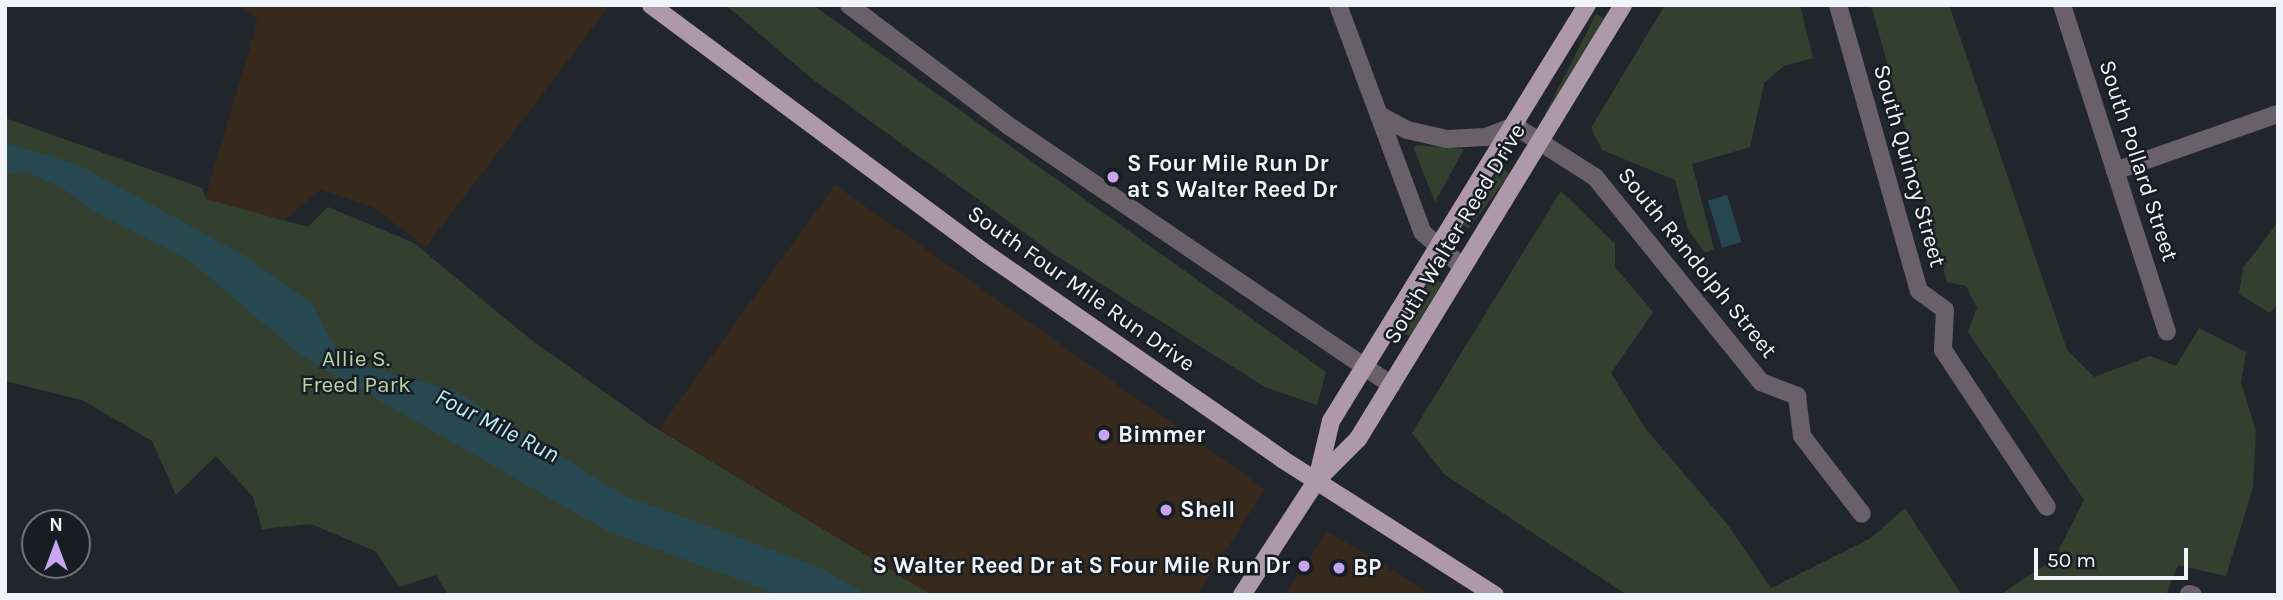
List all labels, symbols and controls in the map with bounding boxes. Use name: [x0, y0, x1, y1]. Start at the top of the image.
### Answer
street label: South Pollard Street: [2092, 57, 2184, 265]
street label: South Quincy Street: [1867, 62, 1951, 270]
street label: South Walter Reed Drive: [1378, 119, 1532, 349]
place label: S Four Mile Run Dr at S Walter Reed Dr: [1127, 150, 1337, 204]
street label: South Randolph Street: [1612, 162, 1782, 364]
marker: S Four Mile Run Dr at S Walter Reed Dr: [1105, 169, 1121, 185]
street label: South Four Mile Run Drive: [962, 200, 1200, 378]
park label: Allie S. Freed Park: [301, 345, 411, 399]
water label: Four Mile Run: [430, 382, 564, 470]
place label: Bimmer: [1118, 421, 1205, 449]
marker: Bimmer: [1096, 427, 1112, 443]
place label: Shell: [1180, 496, 1235, 524]
marker: Shell: [1158, 502, 1174, 518]
north arrow: [21, 509, 91, 579]
text: N: [49, 514, 63, 536]
scale bar: [2038, 534, 2192, 578]
text: 50 m: [2047, 548, 2096, 572]
place label: S Walter Reed Dr at S Four Mile Run Dr: [873, 552, 1290, 580]
place label: BP: [1353, 554, 1381, 582]
marker: S Walter Reed Dr at S Four Mile Run Dr: [1296, 558, 1312, 574]
marker: BP: [1331, 560, 1347, 576]

